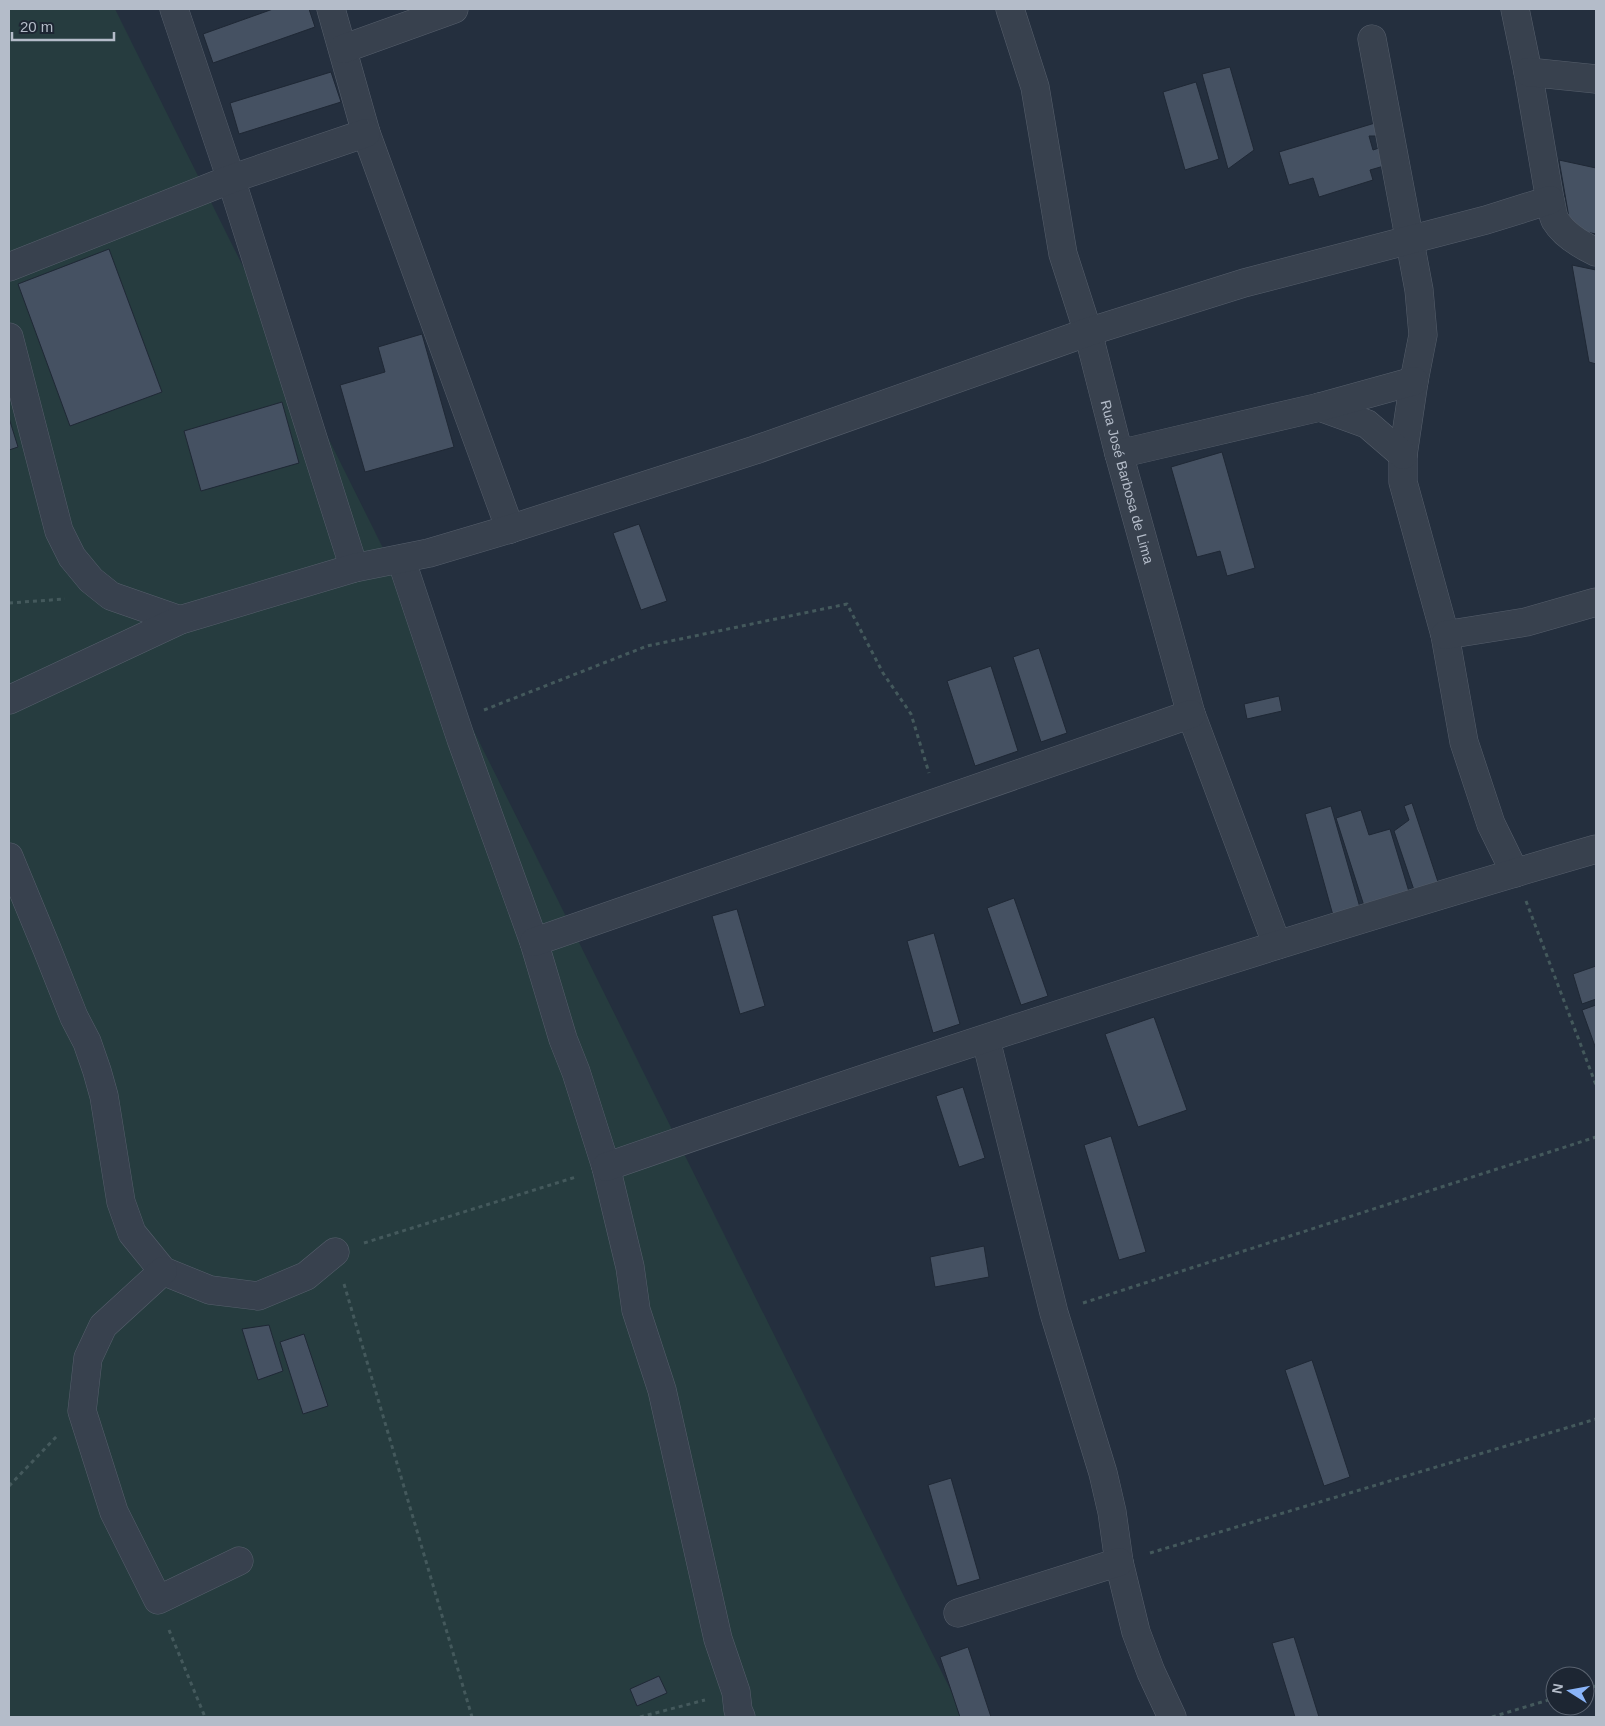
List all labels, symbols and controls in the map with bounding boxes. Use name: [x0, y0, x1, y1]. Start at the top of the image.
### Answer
scale bar: [12, 10, 115, 42]
text: 20 m: [20, 18, 53, 35]
street label: Rua José Barbosa de Lima: [1098, 398, 1157, 566]
north arrow: [1545, 1666, 1595, 1716]
text: N: [1548, 1682, 1566, 1695]

